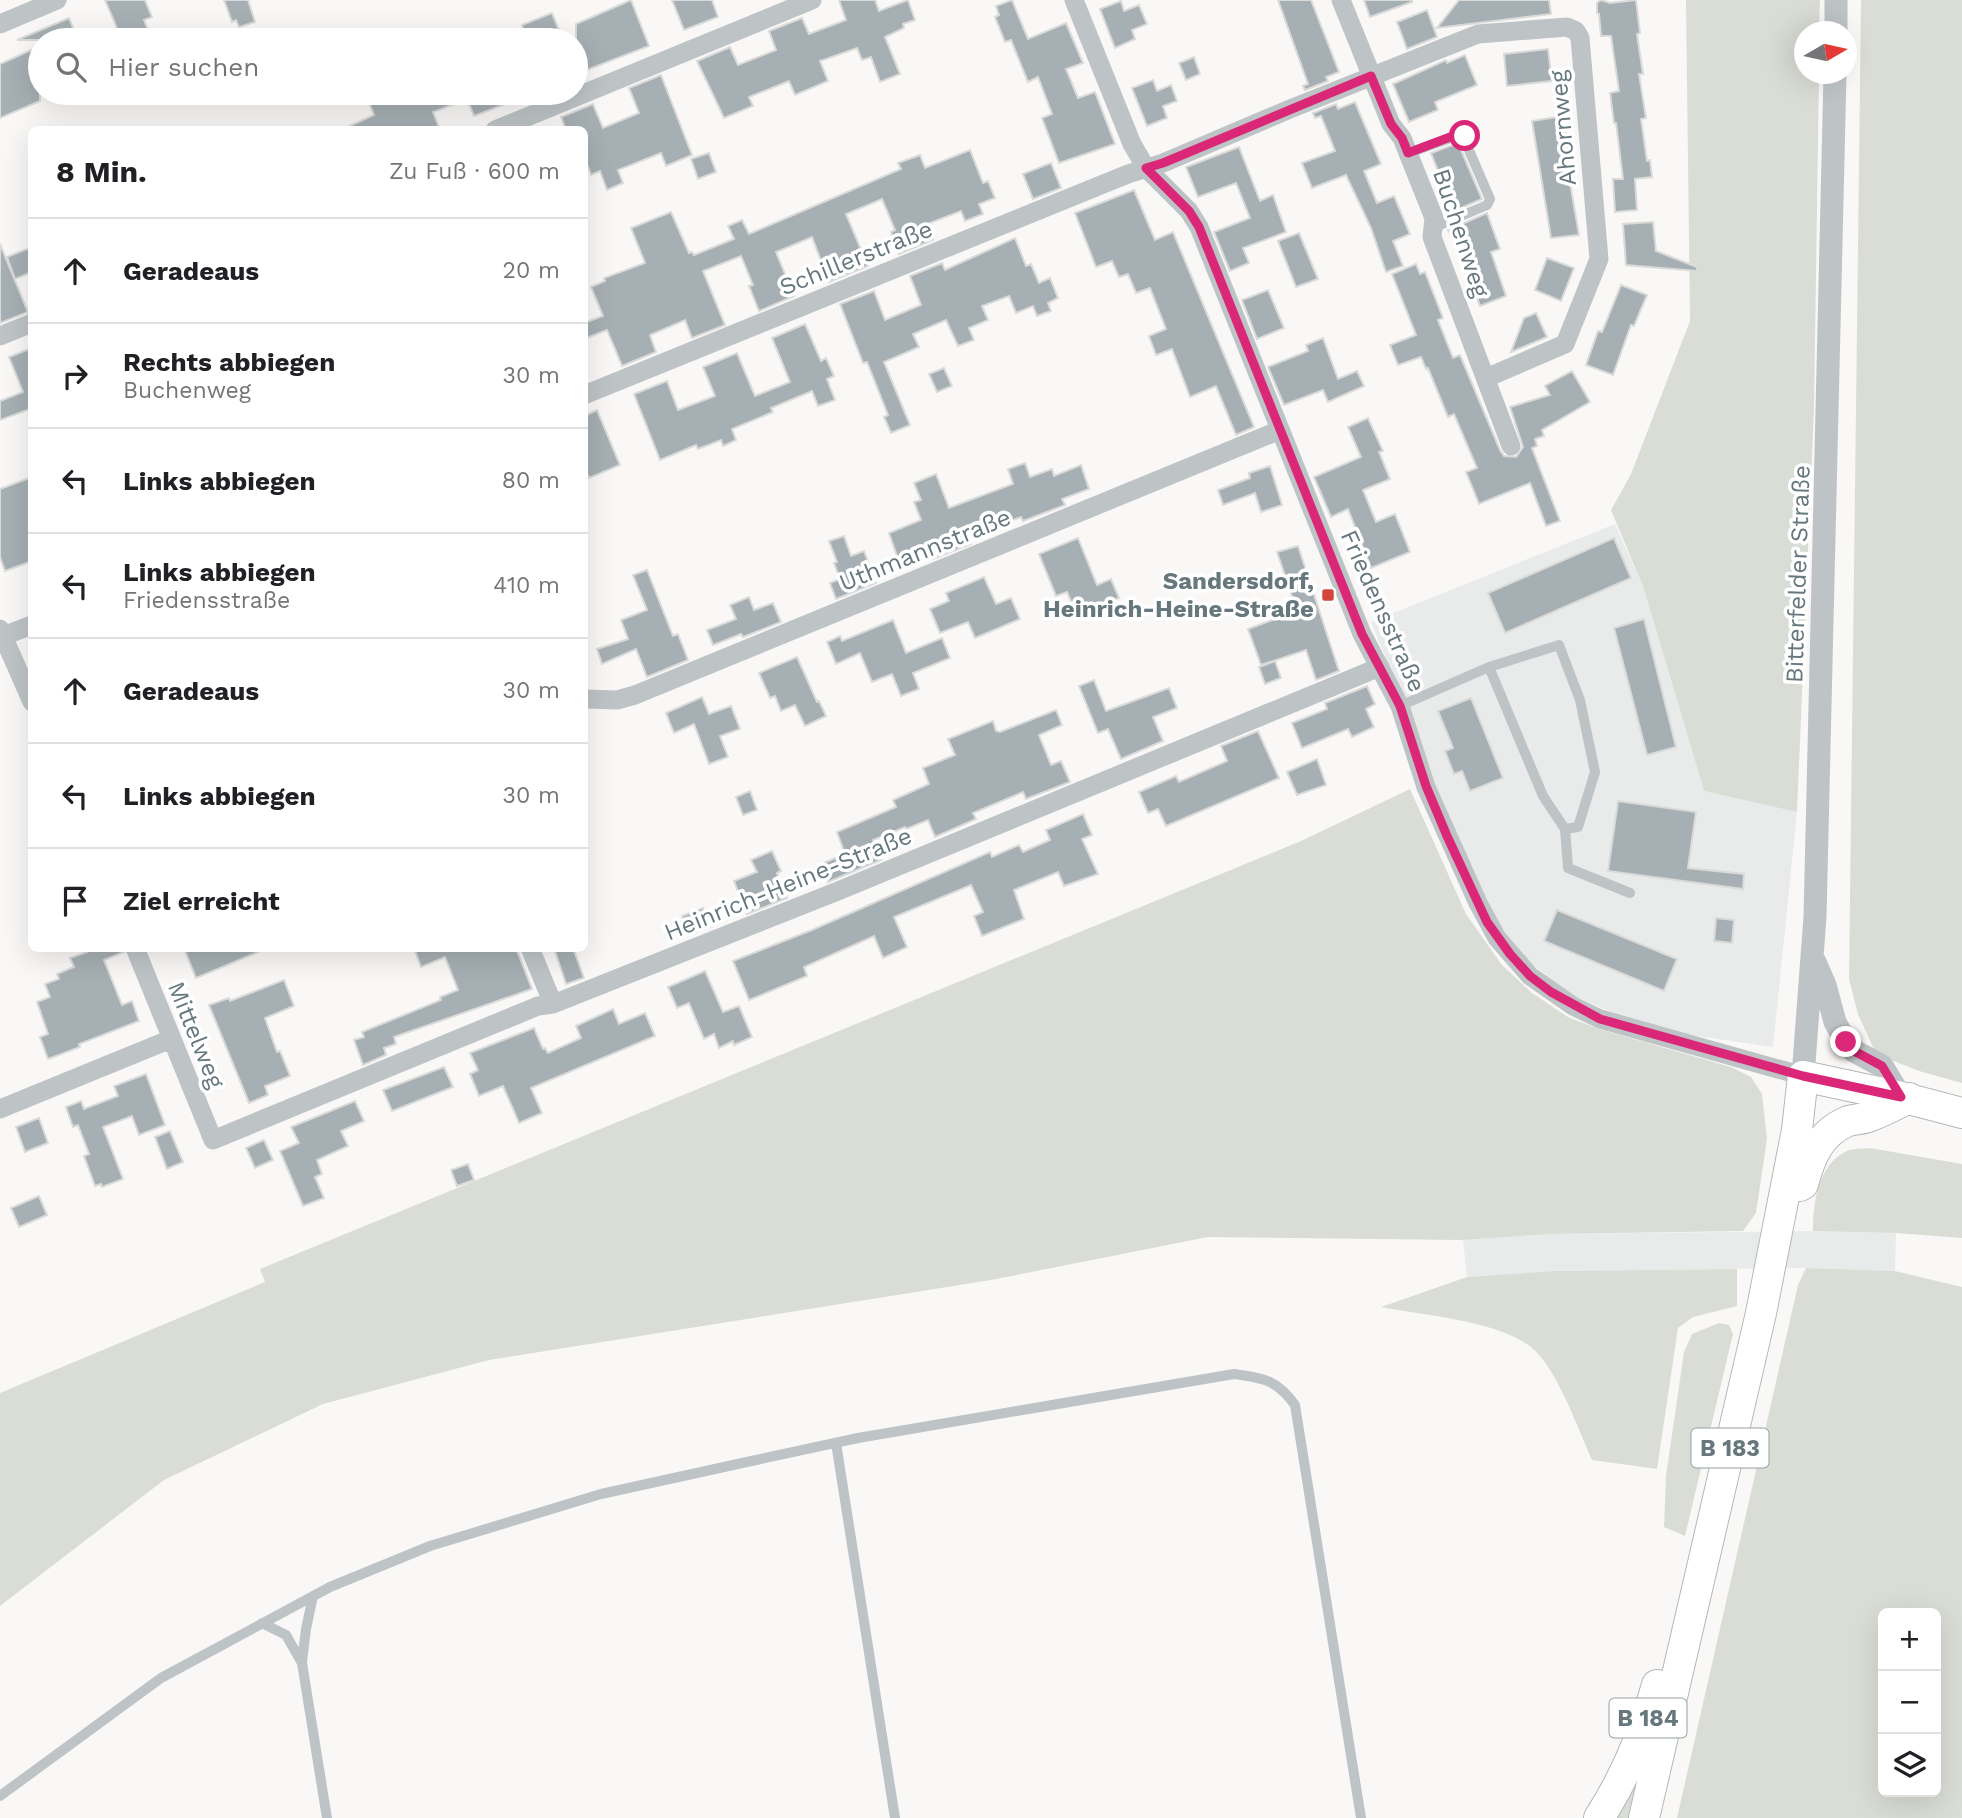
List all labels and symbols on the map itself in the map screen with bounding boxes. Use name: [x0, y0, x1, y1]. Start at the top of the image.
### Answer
north arrow: [1794, 21, 1857, 84]
street label: Ahornweg: [1544, 69, 1582, 187]
route start: [1449, 120, 1480, 151]
street label: Buchenweg: [1427, 165, 1495, 301]
street label: Schillerstraße: [776, 215, 936, 301]
street label: Bitterfelder Straße: [1780, 465, 1816, 683]
street label: Uthmannstraße: [835, 503, 1015, 597]
street label: Friedensstraße: [1335, 526, 1431, 696]
place label: Sandersdorf, Heinrich-Heine-Straße: [1043, 567, 1314, 623]
marker: Sandersdorf, Heinrich-Heine-Straße: [1320, 587, 1336, 603]
street label: Heinrich-Heine-Straße: [660, 821, 916, 947]
street label: Mittelweg: [162, 978, 230, 1093]
route end: [1830, 1026, 1861, 1057]
road number: B 183: [1692, 1428, 1768, 1468]
road number: B 184: [1610, 1698, 1686, 1737]

